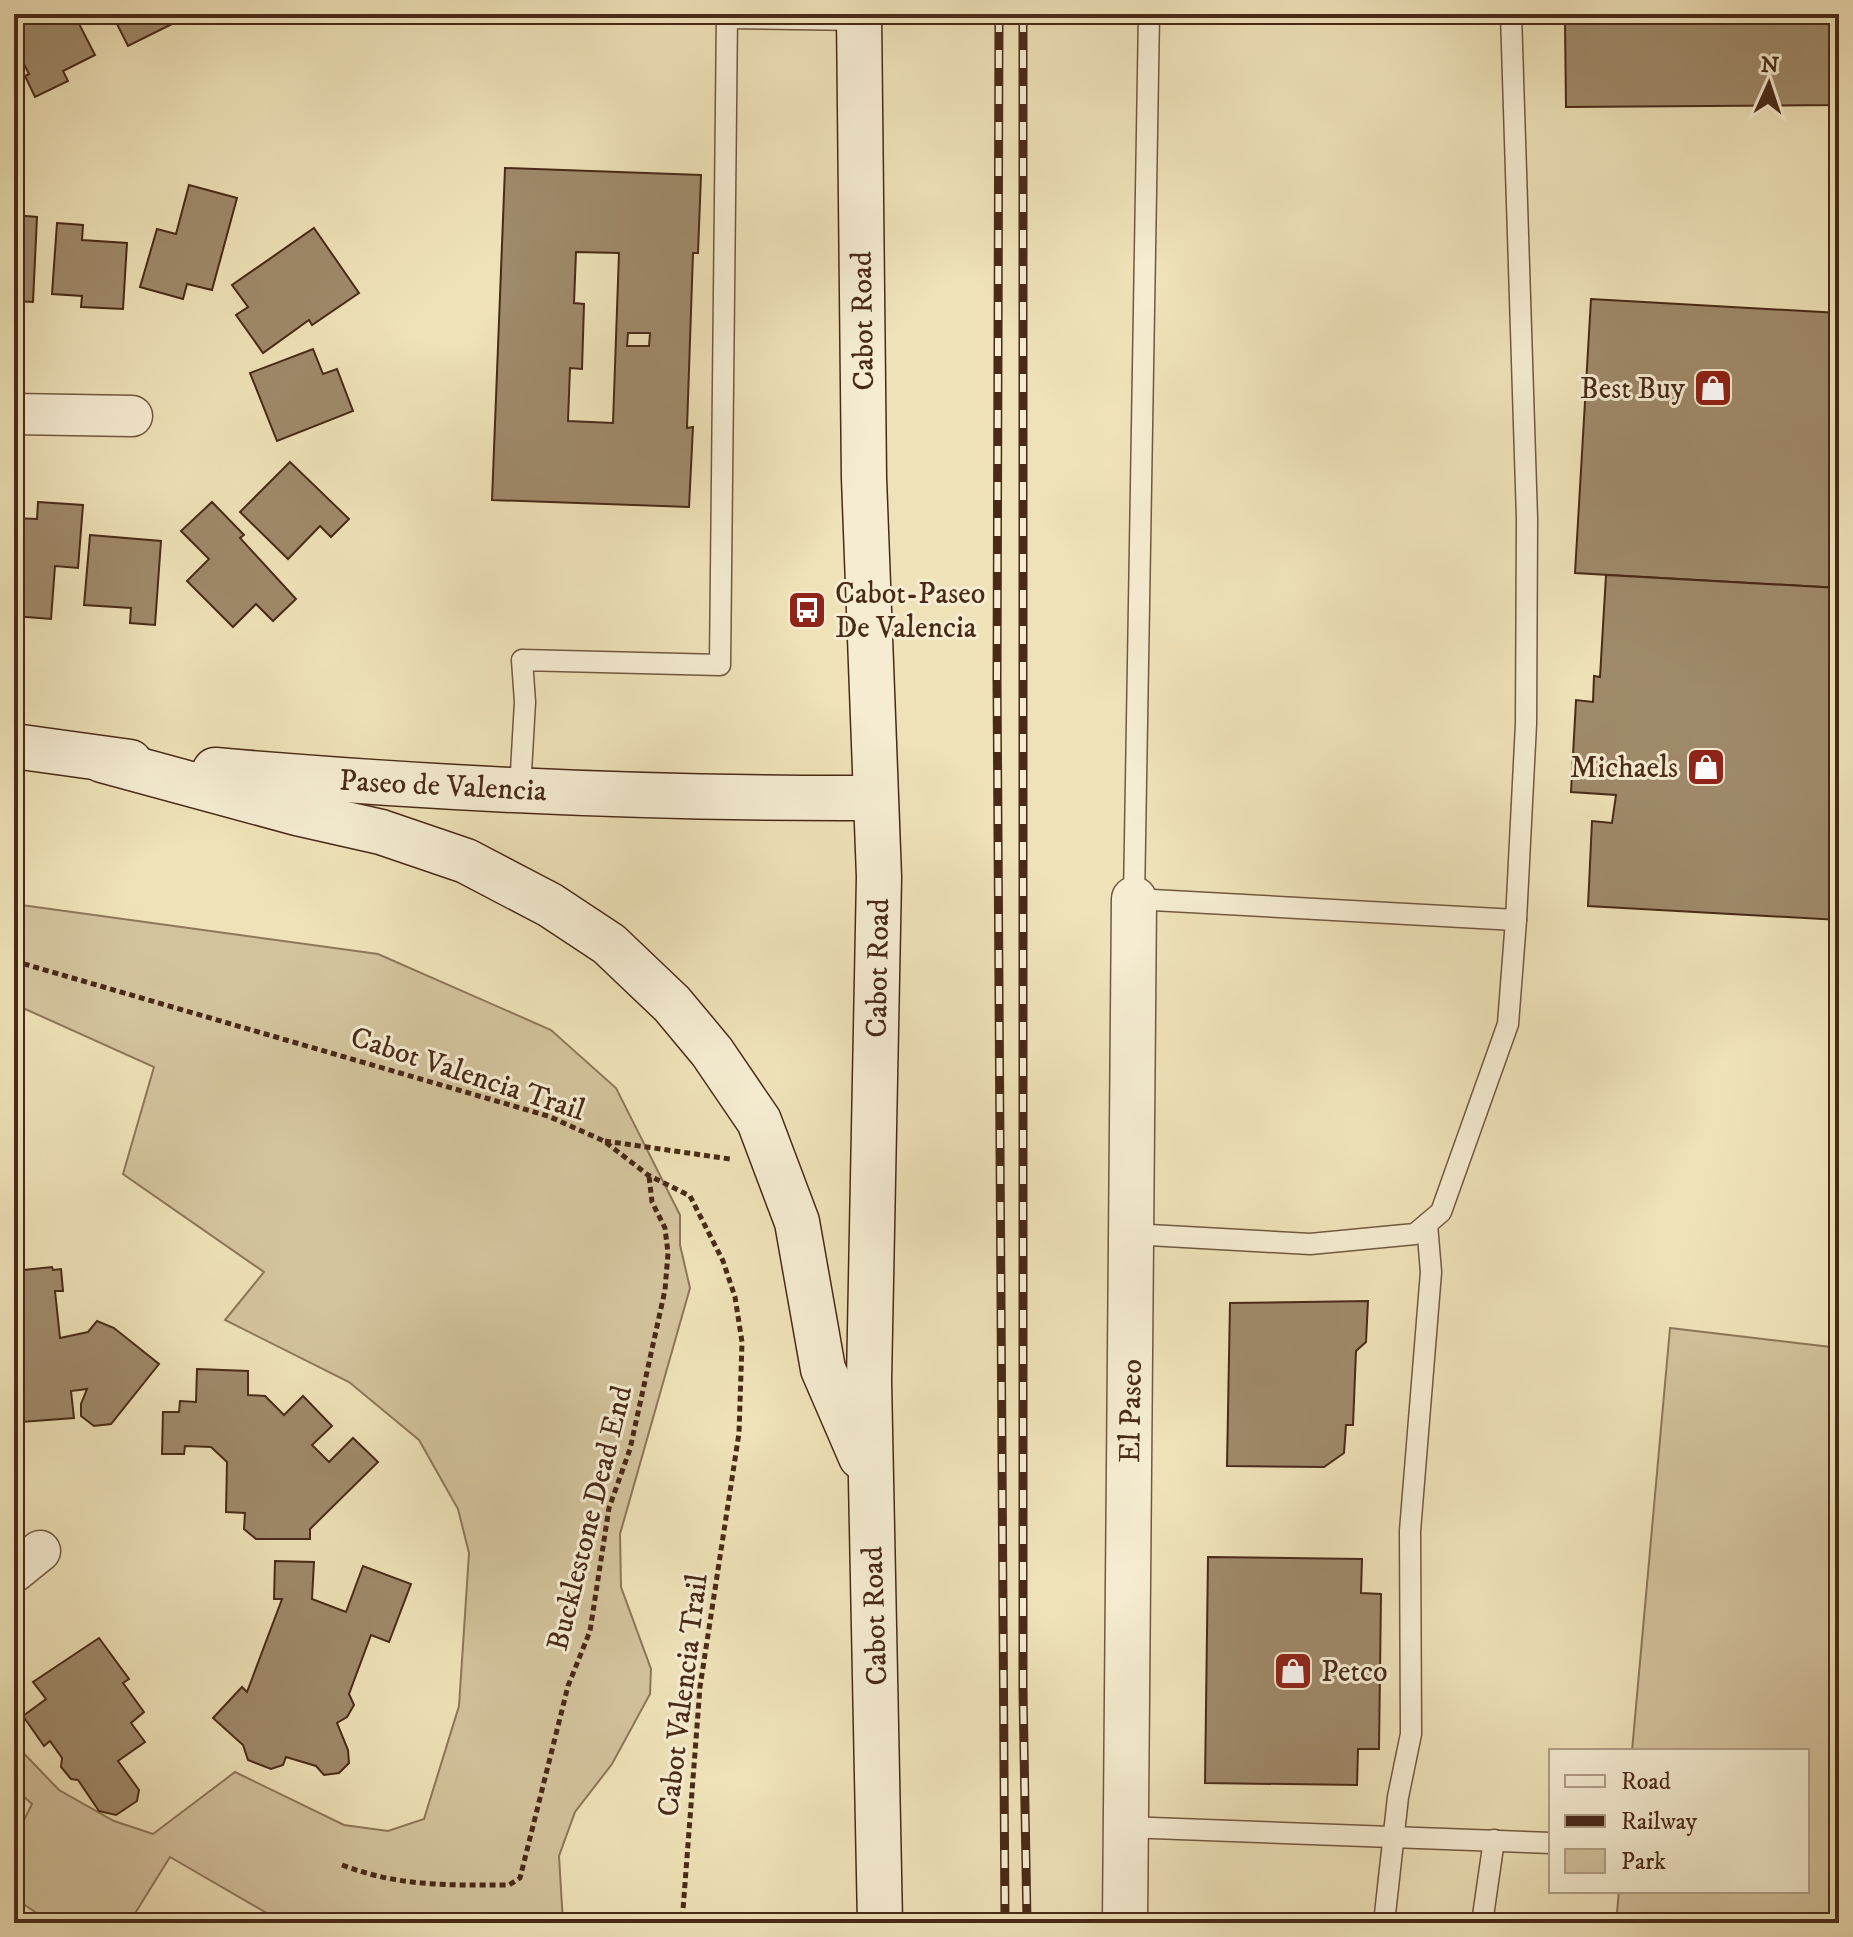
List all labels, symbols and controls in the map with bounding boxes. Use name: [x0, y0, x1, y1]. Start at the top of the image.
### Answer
north arrow: [1729, 44, 1809, 124]
text: N: [1760, 52, 1780, 79]
street label: Cabot Road: [844, 251, 883, 391]
shop icon: Best Buy: [1692, 367, 1734, 409]
place label: Best Buy: [1580, 371, 1686, 408]
place label: Cabot-Paseo De Valencia: [835, 576, 985, 647]
bus stop icon: Cabot-Paseo De Valencia: [786, 589, 828, 631]
shop icon: Michaels: [1685, 746, 1727, 788]
place label: Michaels: [1570, 750, 1678, 787]
street label: Paseo de Valencia: [338, 763, 548, 810]
street label: Cabot Road: [859, 898, 898, 1038]
street label: Cabot Valencia Trail: [346, 1019, 589, 1130]
street label: El Paseo: [1112, 1359, 1151, 1463]
street label: Bucklestone Dead End: [540, 1382, 641, 1655]
street label: Cabot Road: [855, 1546, 896, 1686]
street label: Cabot Valencia Trail: [650, 1572, 717, 1819]
shop icon: Petco: [1272, 1650, 1314, 1692]
place label: Petco: [1321, 1654, 1388, 1691]
legend: [1549, 1749, 1809, 1893]
text: Road: [1621, 1767, 1671, 1797]
text: Railway: [1621, 1807, 1698, 1837]
text: Park: [1621, 1847, 1666, 1877]

